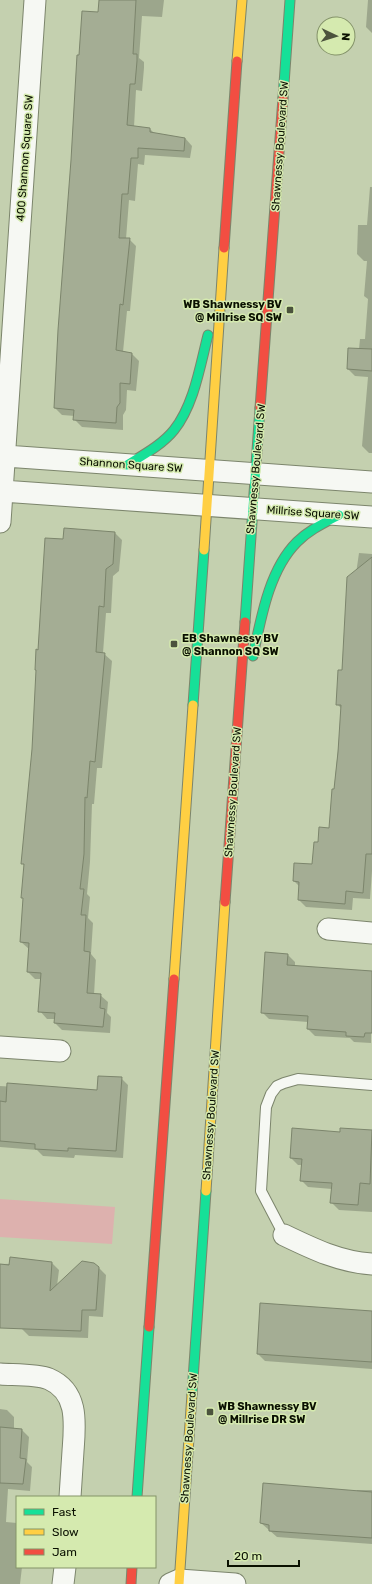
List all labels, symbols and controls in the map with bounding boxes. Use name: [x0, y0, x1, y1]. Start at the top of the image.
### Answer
north arrow: [316, 16, 356, 56]
text: N: [339, 32, 352, 41]
street label: Shawnessy Boulevard SW: [269, 80, 291, 212]
street label: 400 Shannon Square SW: [14, 94, 36, 222]
place label: WB Shawnessy BV @ Millrise SQ SW: [183, 298, 282, 324]
marker: WB Shawnessy BV @ Millrise SQ SW: [285, 305, 295, 315]
street label: Shawnessy Boulevard SW: [244, 403, 268, 535]
street label: Shannon Square SW: [79, 455, 183, 475]
street label: Millrise Square SW: [266, 503, 360, 523]
place label: EB Shawnessy BV @ Shannon SQ SW: [182, 632, 279, 658]
marker: EB Shawnessy BV @ Shannon SQ SW: [169, 639, 179, 649]
street label: Shawnessy Boulevard SW: [222, 726, 244, 858]
street label: Shawnessy Boulevard SW: [200, 1049, 222, 1181]
street label: Shawnessy Boulevard SW: [178, 1372, 200, 1504]
place label: WB Shawnessy BV @ Millrise DR SW: [218, 1400, 317, 1426]
marker: WB Shawnessy BV @ Millrise DR SW: [205, 1407, 215, 1417]
legend: [16, 1496, 156, 1568]
text: Fast: [52, 1505, 76, 1519]
text: Slow: [52, 1525, 79, 1539]
scale bar: [228, 1542, 299, 1568]
text: Jam: [52, 1545, 77, 1559]
text: 20 m: [234, 1549, 262, 1563]

